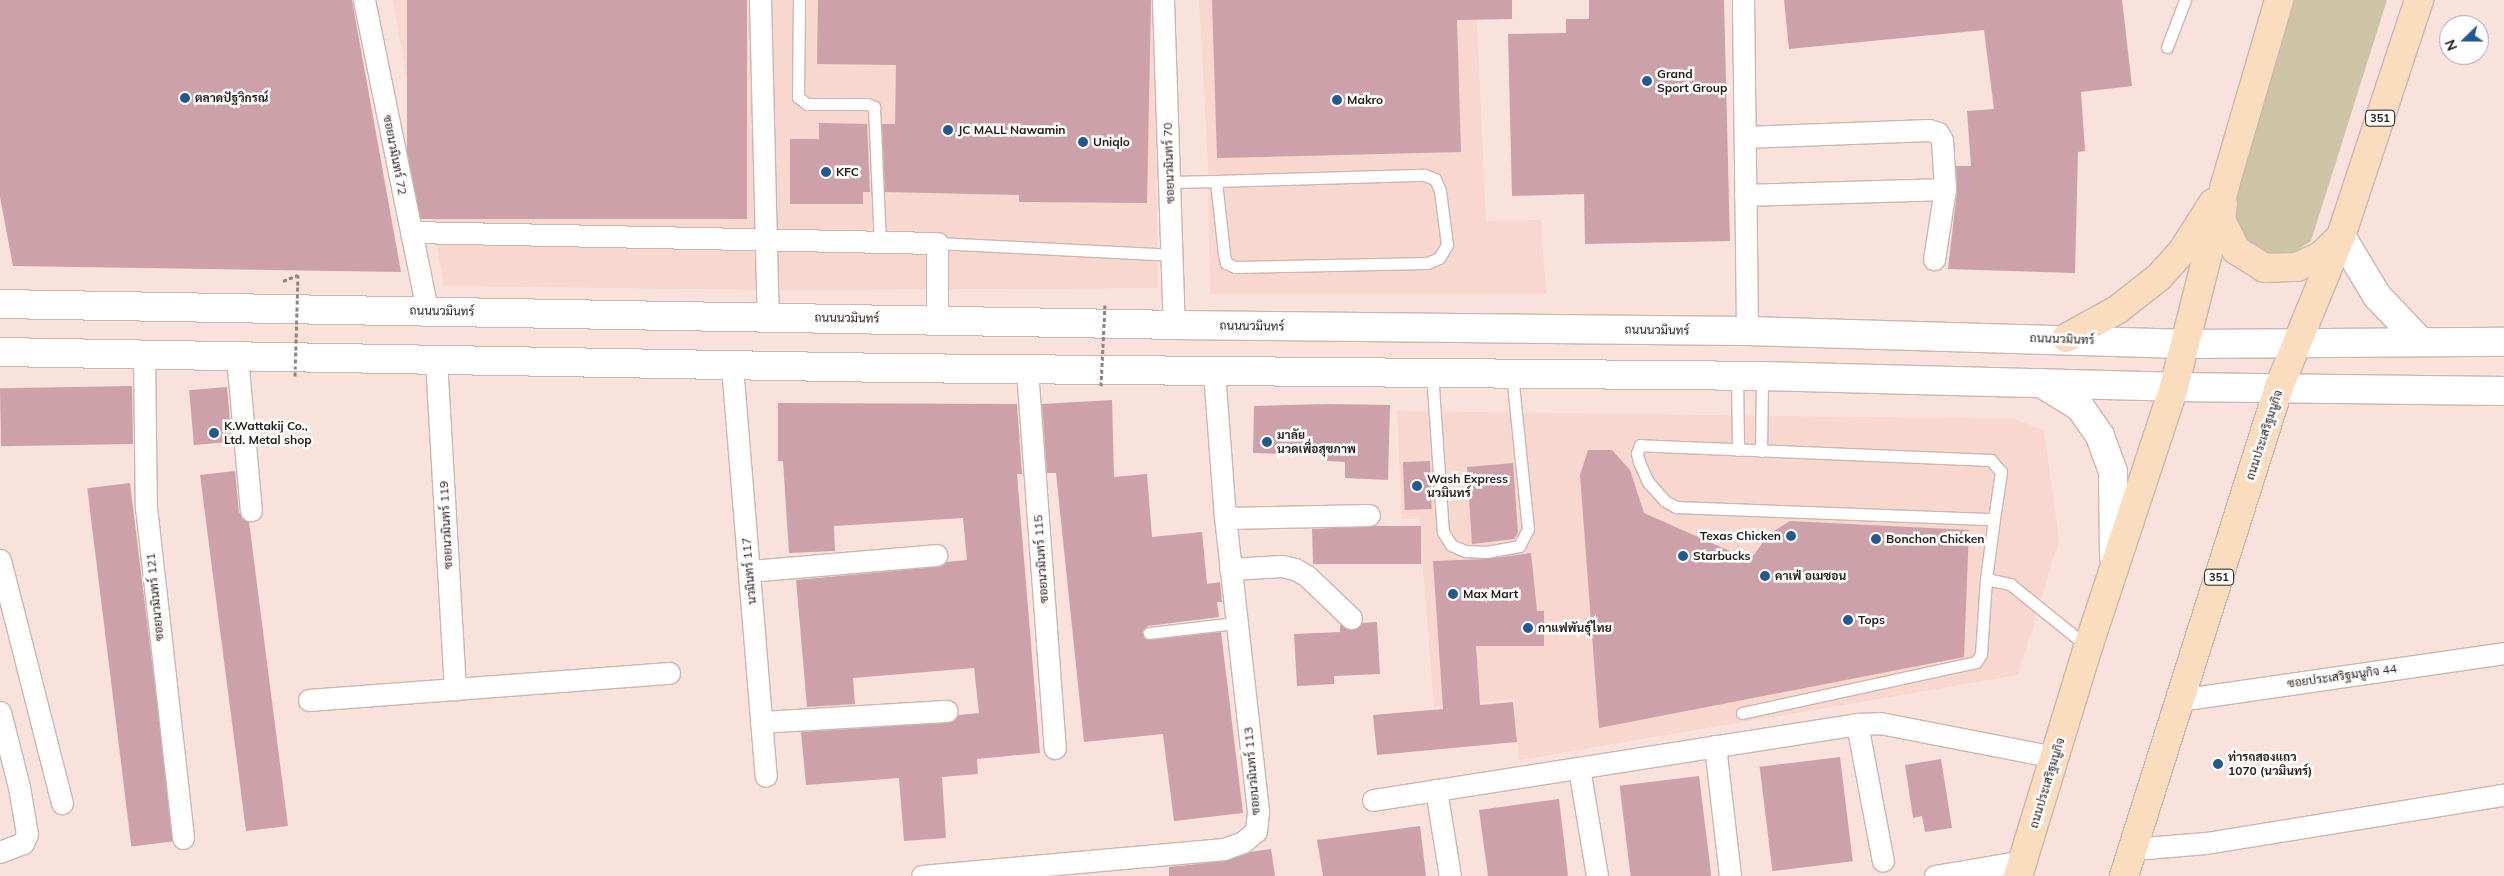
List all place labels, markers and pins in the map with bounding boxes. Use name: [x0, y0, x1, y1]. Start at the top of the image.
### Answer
place label: Grand Sport Group: [1657, 67, 1727, 95]
marker: Grand Sport Group: [1641, 75, 1653, 87]
place label: ตลาดปัฐวิกรณ์: [195, 91, 268, 105]
marker: ตลาดปัฐวิกรณ์: [179, 92, 191, 104]
place label: Makro: [1347, 93, 1383, 107]
marker: Makro: [1331, 94, 1343, 106]
place label: JC MALL Nawamin: [958, 123, 1066, 137]
marker: JC MALL Nawamin: [942, 124, 954, 136]
place label: Uniqlo: [1093, 135, 1130, 149]
marker: Uniqlo: [1077, 136, 1089, 148]
place label: KFC: [836, 165, 859, 179]
marker: KFC: [820, 166, 832, 178]
place label: K.Wattakij Co., Ltd. Metal shop: [224, 419, 312, 447]
marker: K.Wattakij Co., Ltd. Metal shop: [208, 427, 220, 439]
place label: มาลัย นวดเพื่อสุขภาพ: [1277, 428, 1356, 456]
marker: มาลัย นวดเพื่อสุขภาพ: [1261, 436, 1273, 448]
place label: Wash Express นวมินทร์: [1427, 472, 1508, 500]
marker: Wash Express นวมินทร์: [1411, 480, 1423, 492]
place label: Texas Chicken: [1700, 529, 1781, 543]
marker: Texas Chicken: [1785, 530, 1797, 542]
place label: Bonchon Chicken: [1886, 532, 1984, 546]
marker: Bonchon Chicken: [1870, 533, 1882, 545]
place label: Starbucks: [1693, 549, 1751, 563]
marker: Starbucks: [1677, 550, 1689, 562]
place label: คาเฟ่ อเมซอน: [1775, 569, 1846, 583]
marker: คาเฟ่ อเมซอน: [1759, 570, 1771, 582]
place label: Max Mart: [1463, 587, 1518, 601]
marker: Max Mart: [1447, 588, 1459, 600]
place label: Tops: [1858, 613, 1885, 627]
marker: Tops: [1842, 614, 1854, 626]
place label: กาแฟพันธุ์ไทย: [1538, 621, 1612, 635]
marker: กาแฟพันธุ์ไทย: [1522, 622, 1534, 634]
place label: ท่ารถสองแถว 1070 (นวมินทร์): [2228, 750, 2312, 778]
marker: ท่ารถสองแถว 1070 (นวมินทร์): [2212, 758, 2224, 770]

